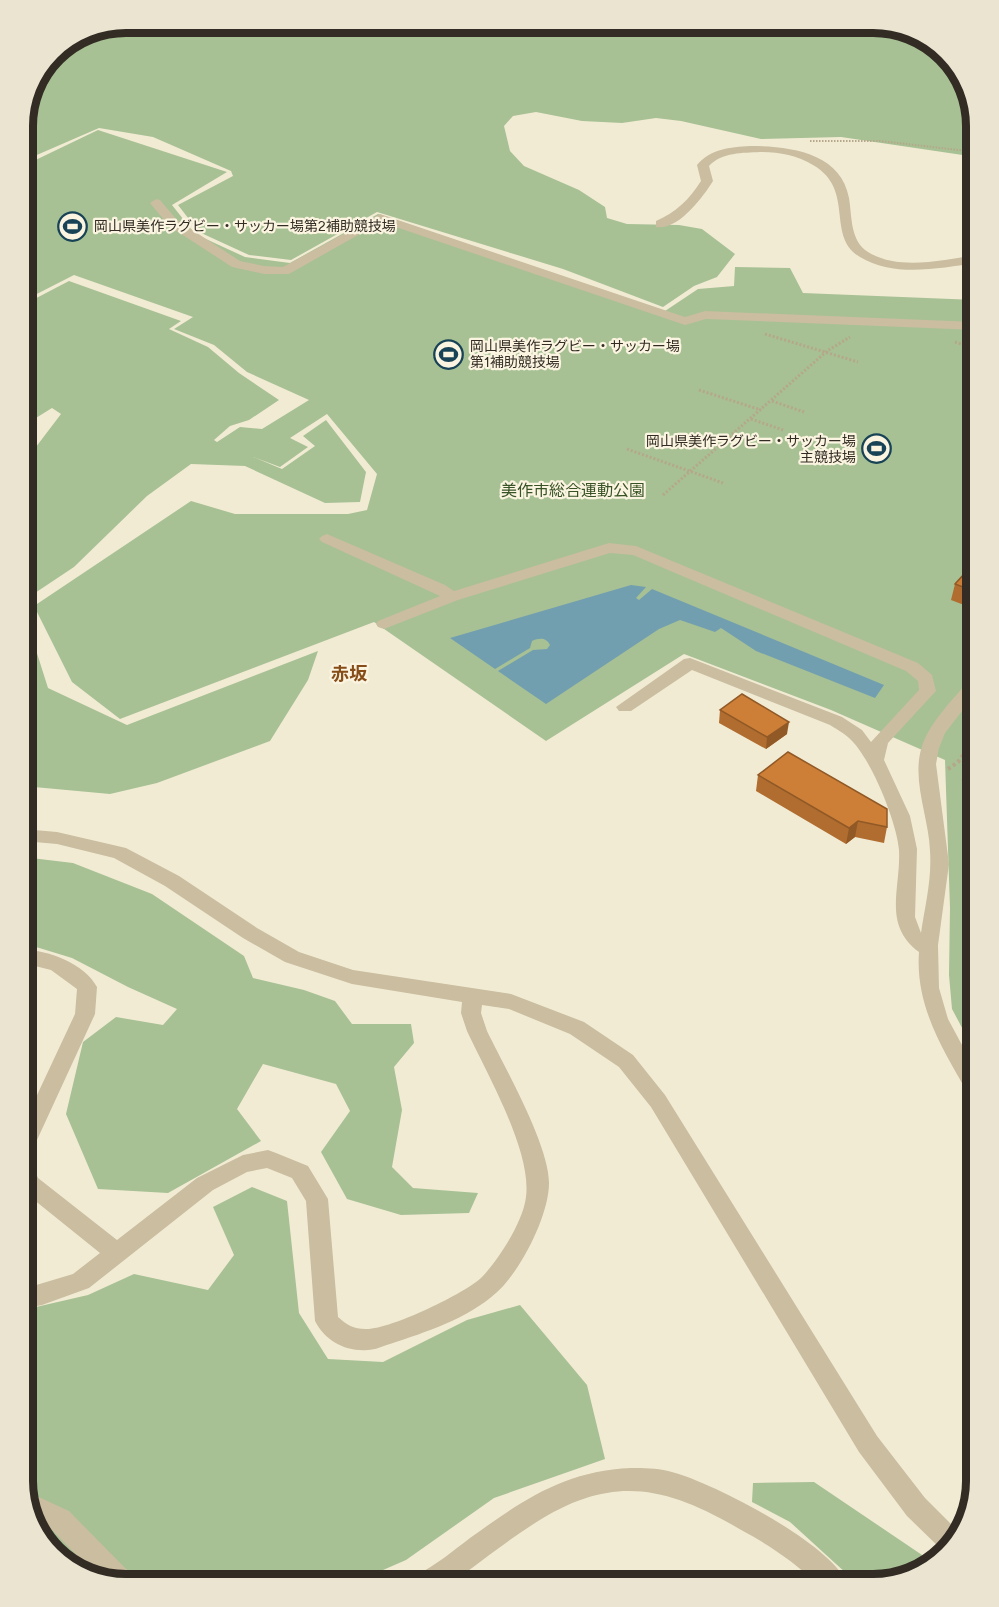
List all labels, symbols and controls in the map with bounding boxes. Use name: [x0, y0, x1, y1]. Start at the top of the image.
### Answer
sports icon: 岡山県美作ラグビー・サッカー場第2補助競技場: [57, 210, 89, 242]
place label: 岡山県美作ラグビー・サッカー場第2補助競技場: [94, 218, 396, 235]
sports icon: 岡山県美作ラグビー・サッカー場 第1補助競技場: [433, 338, 465, 370]
place label: 岡山県美作ラグビー・サッカー場 第1補助競技場: [470, 338, 680, 371]
place label: 岡山県美作ラグビー・サッカー場 主競技場: [646, 433, 856, 466]
sports icon: 岡山県美作ラグビー・サッカー場 主競技場: [861, 433, 893, 465]
park label: 美作市総合運動公園: [501, 481, 645, 500]
district label: 赤坂: [331, 663, 368, 685]

